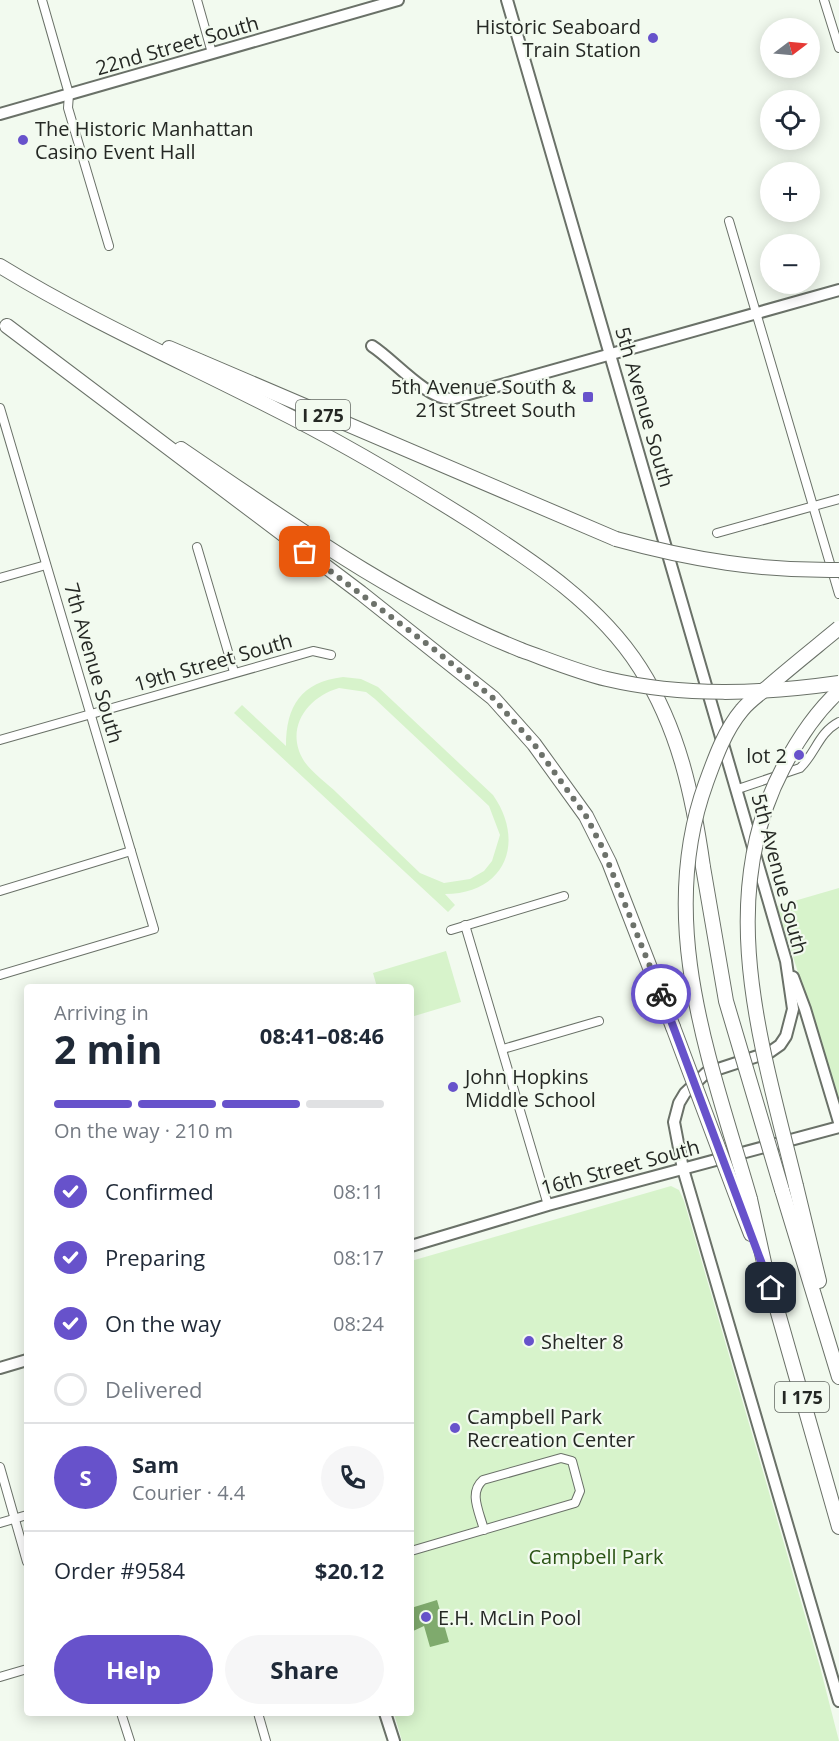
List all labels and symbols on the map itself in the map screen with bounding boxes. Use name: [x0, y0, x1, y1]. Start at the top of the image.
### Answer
street label: 22nd Street South: [92, 9, 262, 81]
place label: Historic Seaboard Train Station: [475, 13, 641, 63]
north arrow: [760, 18, 820, 78]
marker: Historic Seaboard Train Station: [646, 31, 660, 45]
place label: The Historic Manhattan Casino Event Hall: [35, 115, 254, 165]
marker: The Historic Manhattan Casino Event Hall: [16, 133, 30, 147]
street label: 5th Avenue South: [609, 324, 681, 490]
place label: 5th Avenue South & 21st Street South: [391, 373, 576, 423]
marker: 5th Avenue South & 21st Street South: [581, 390, 595, 404]
road number: I 275: [296, 400, 350, 430]
pin: [279, 526, 330, 577]
street label: 7th Avenue South: [58, 580, 130, 746]
street label: 19th Street South: [131, 627, 295, 697]
place label: lot 2: [746, 742, 787, 769]
marker: lot 2: [792, 748, 806, 762]
street label: 5th Avenue South: [746, 791, 814, 957]
courier: [631, 964, 691, 1024]
place label: John Hopkins Middle School: [463, 1063, 596, 1113]
marker: John Hopkins Middle School: [446, 1080, 460, 1094]
street label: 16th Street South: [538, 1133, 702, 1201]
pin: [745, 1262, 796, 1313]
place label: Shelter 8: [541, 1328, 624, 1355]
marker: Shelter 8: [522, 1334, 536, 1348]
road number: I 175: [775, 1382, 829, 1412]
place label: Campbell Park Recreation Center: [467, 1403, 635, 1453]
marker: Campbell Park Recreation Center: [448, 1421, 462, 1435]
park label: Campbell Park: [528, 1543, 664, 1570]
place label: E.H. McLin Pool: [438, 1604, 581, 1631]
marker: E.H. McLin Pool: [419, 1610, 433, 1624]

